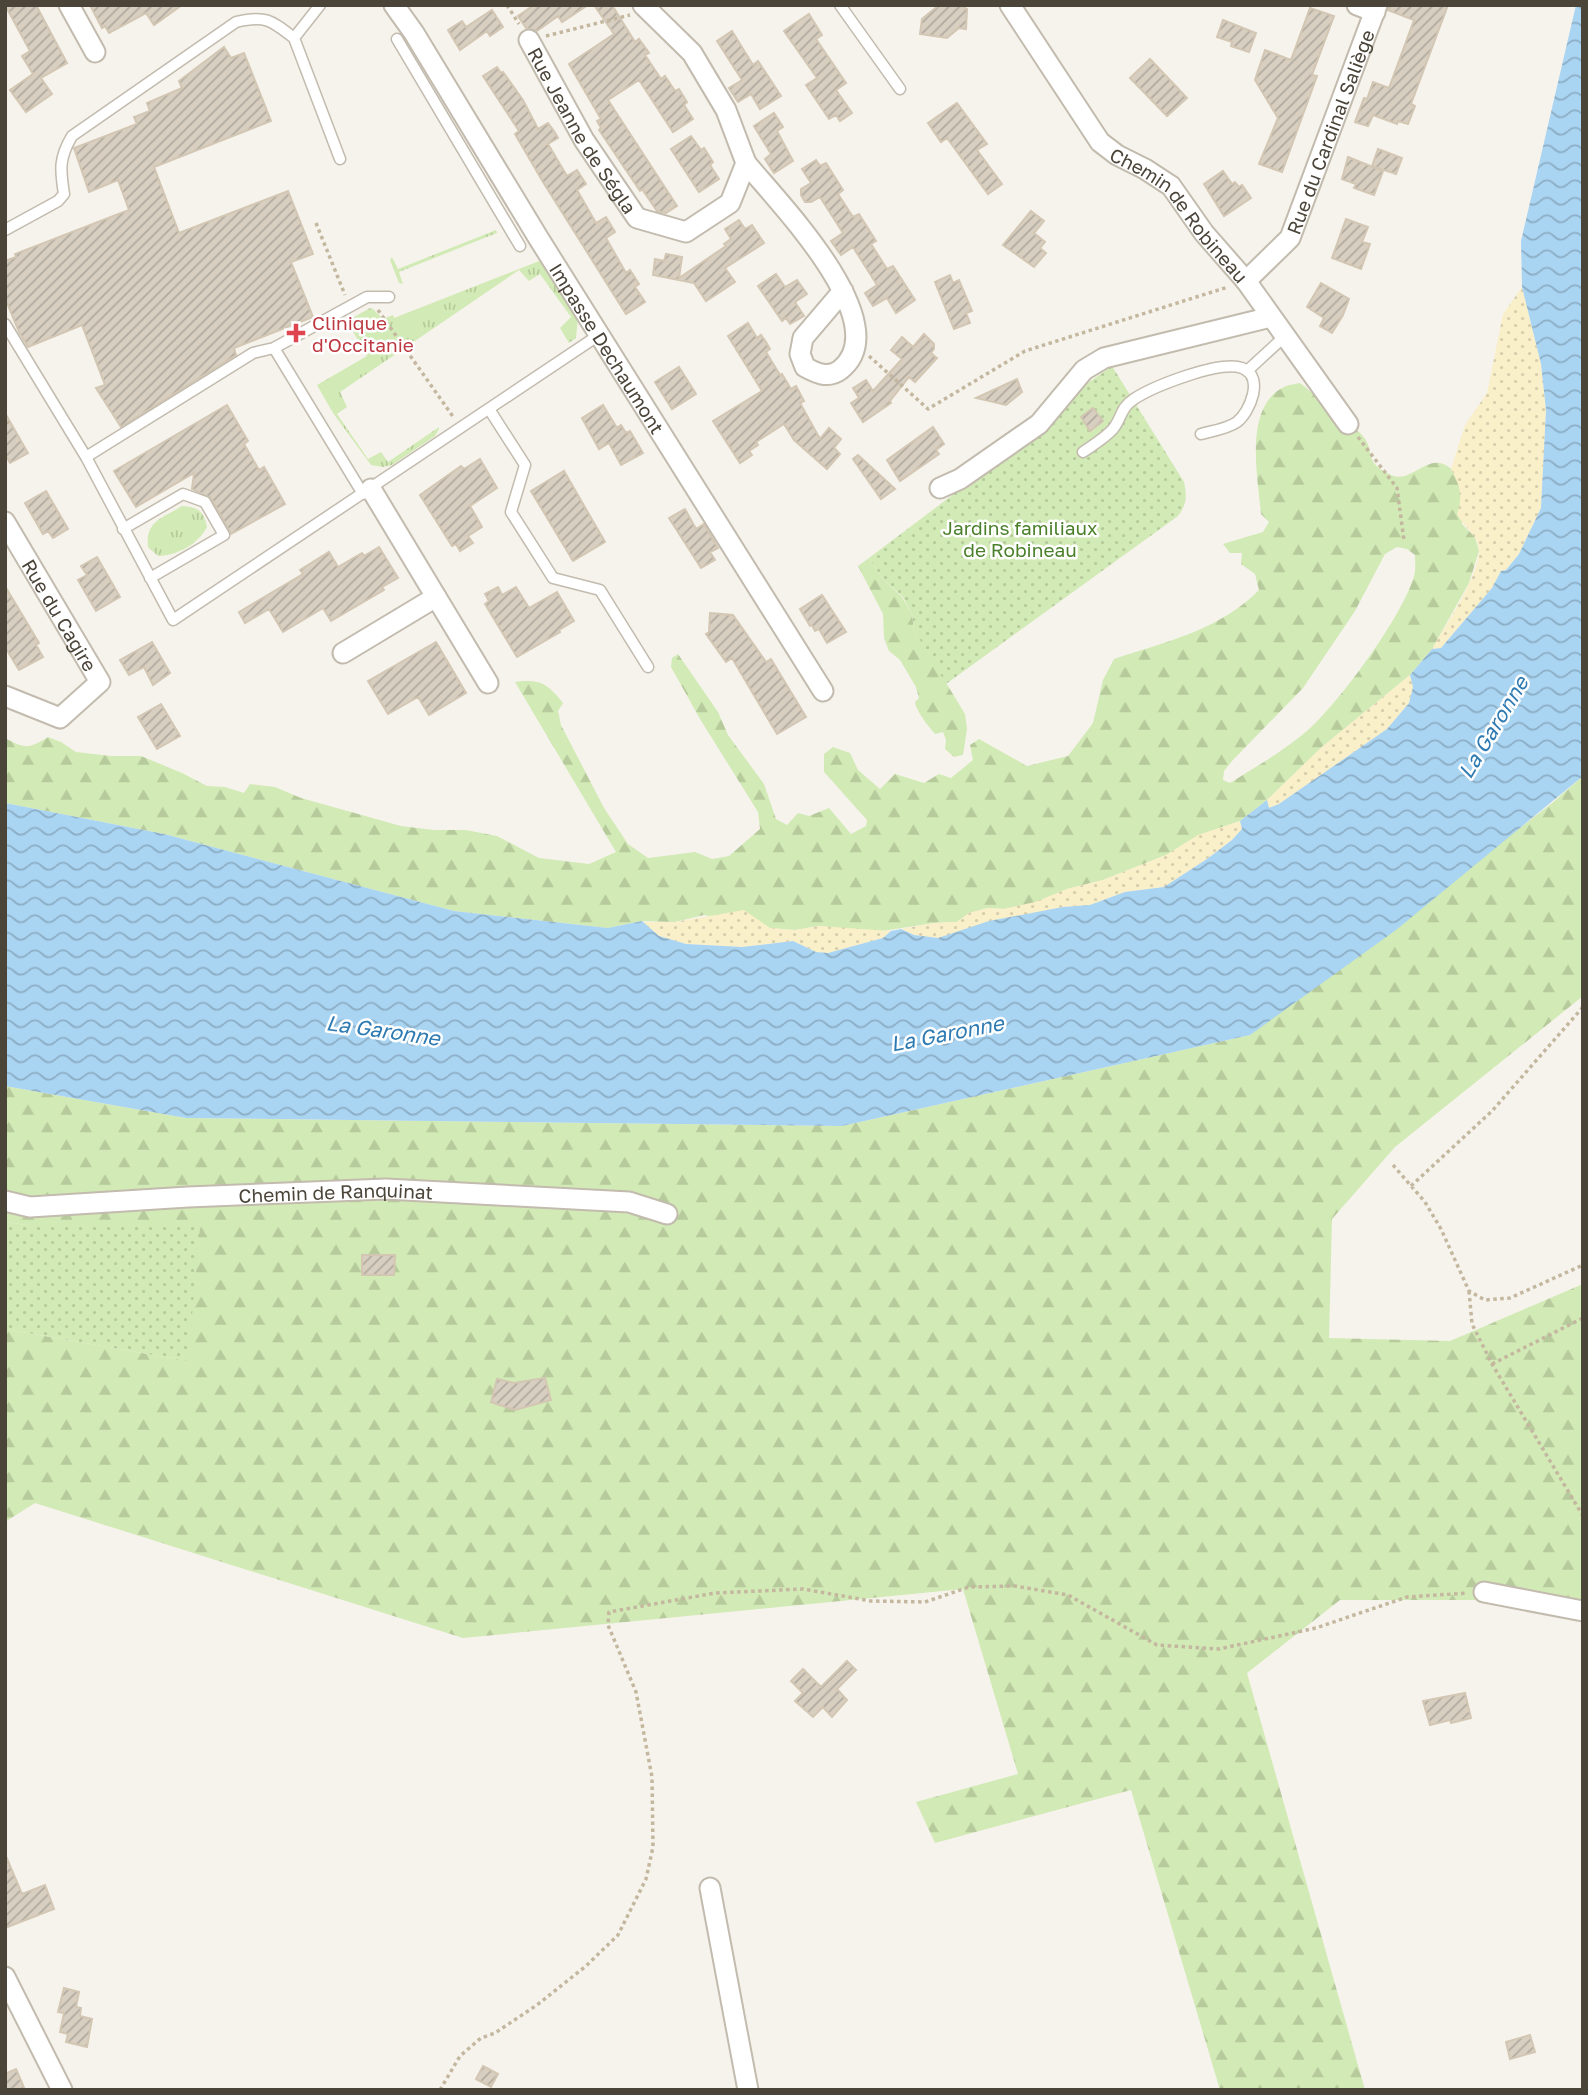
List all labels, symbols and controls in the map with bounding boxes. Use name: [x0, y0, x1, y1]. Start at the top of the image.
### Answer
street label: Rue du Cardinal Saliège: [1281, 26, 1378, 237]
street label: Rue Jeanne de Ségla: [524, 43, 642, 218]
street label: Chemin de Robineau: [1106, 142, 1253, 287]
street label: Impasse Dechaumont: [545, 258, 670, 438]
place label: Clinique d'Occitanie: [312, 311, 414, 356]
marker: Clinique d'Occitanie: [286, 323, 306, 343]
park label: Jardins familiaux de Robineau: [943, 516, 1097, 561]
street label: Rue du Cagire: [18, 555, 102, 675]
water label: La Garonne: [1452, 670, 1535, 783]
water label: La Garonne: [324, 1009, 443, 1051]
water label: La Garonne: [888, 1009, 1007, 1057]
street label: Chemin de Ranquinat: [238, 1177, 434, 1206]

